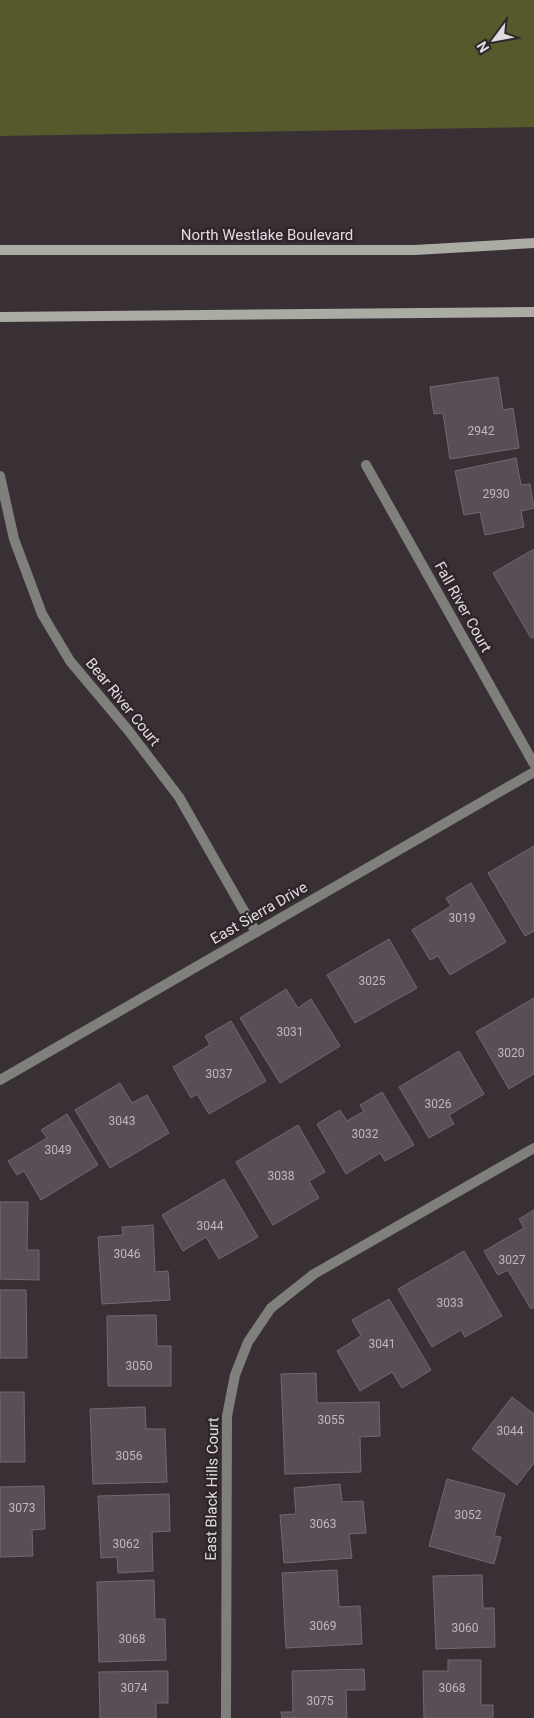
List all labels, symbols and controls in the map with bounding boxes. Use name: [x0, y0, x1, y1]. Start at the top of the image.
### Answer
north arrow: [469, 15, 519, 65]
text: N: [474, 38, 492, 55]
street label: North Westlake Boulevard: [181, 226, 353, 244]
house number: 2942: [468, 424, 495, 438]
house number: 2930: [483, 487, 510, 501]
street label: Fall River Court: [431, 558, 495, 656]
street label: Bear River Court: [82, 654, 164, 750]
street label: East Sierra Drive: [207, 878, 311, 948]
house number: 3019: [449, 911, 475, 925]
house number: 3025: [359, 974, 386, 988]
house number: 3031: [277, 1025, 303, 1039]
house number: 3020: [498, 1046, 525, 1060]
house number: 3037: [206, 1067, 233, 1081]
house number: 3026: [425, 1097, 452, 1111]
house number: 3043: [109, 1114, 135, 1128]
house number: 3032: [352, 1127, 379, 1141]
house number: 3049: [45, 1143, 71, 1157]
house number: 3038: [268, 1169, 295, 1183]
house number: 3044: [197, 1219, 224, 1233]
house number: 3046: [114, 1247, 141, 1261]
house number: 3027: [499, 1253, 526, 1267]
house number: 3033: [437, 1296, 463, 1310]
house number: 3041: [369, 1337, 395, 1351]
house number: 3050: [126, 1359, 153, 1373]
house number: 3055: [318, 1413, 345, 1427]
street label: East Black Hills Court: [202, 1417, 222, 1561]
house number: 3044: [497, 1424, 524, 1438]
house number: 3056: [116, 1449, 143, 1463]
house number: 3073: [9, 1501, 35, 1515]
house number: 3052: [455, 1508, 482, 1522]
house number: 3063: [310, 1517, 336, 1531]
house number: 3062: [113, 1537, 140, 1551]
house number: 3069: [310, 1619, 336, 1633]
house number: 3060: [452, 1621, 479, 1635]
house number: 3068: [119, 1632, 146, 1646]
house number: 3074: [121, 1681, 148, 1695]
house number: 3068: [439, 1681, 466, 1695]
house number: 3075: [307, 1694, 334, 1708]

